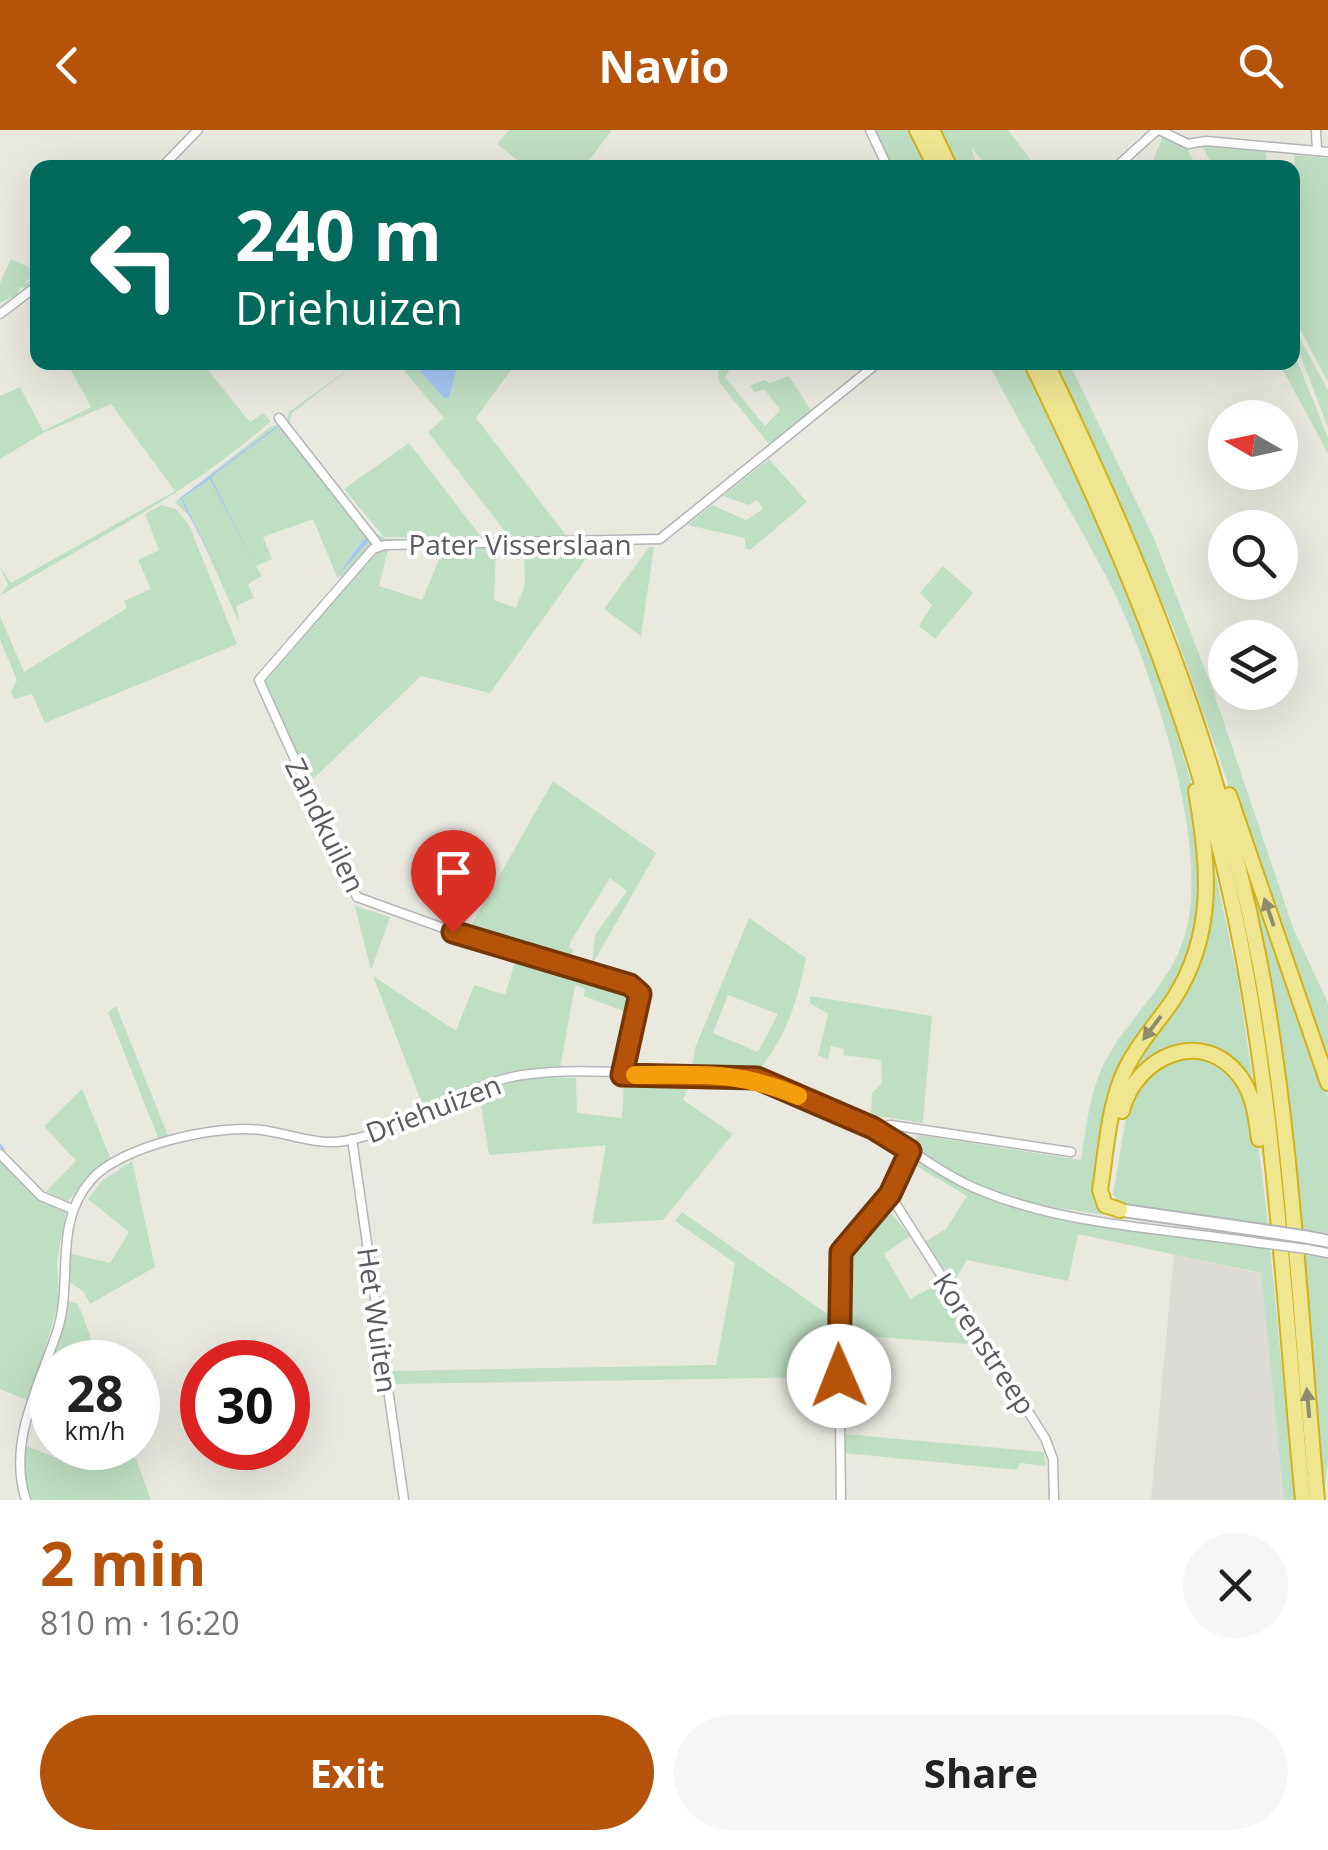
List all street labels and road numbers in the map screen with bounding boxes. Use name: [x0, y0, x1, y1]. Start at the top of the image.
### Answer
street label: Pater Visserslaan: [408, 525, 632, 563]
street label: Zandkuilen: [277, 752, 375, 898]
street label: Driehuizen: [360, 1065, 506, 1151]
street label: Het Wuiten: [349, 1245, 407, 1395]
street label: Korenstreep: [925, 1265, 1045, 1421]

